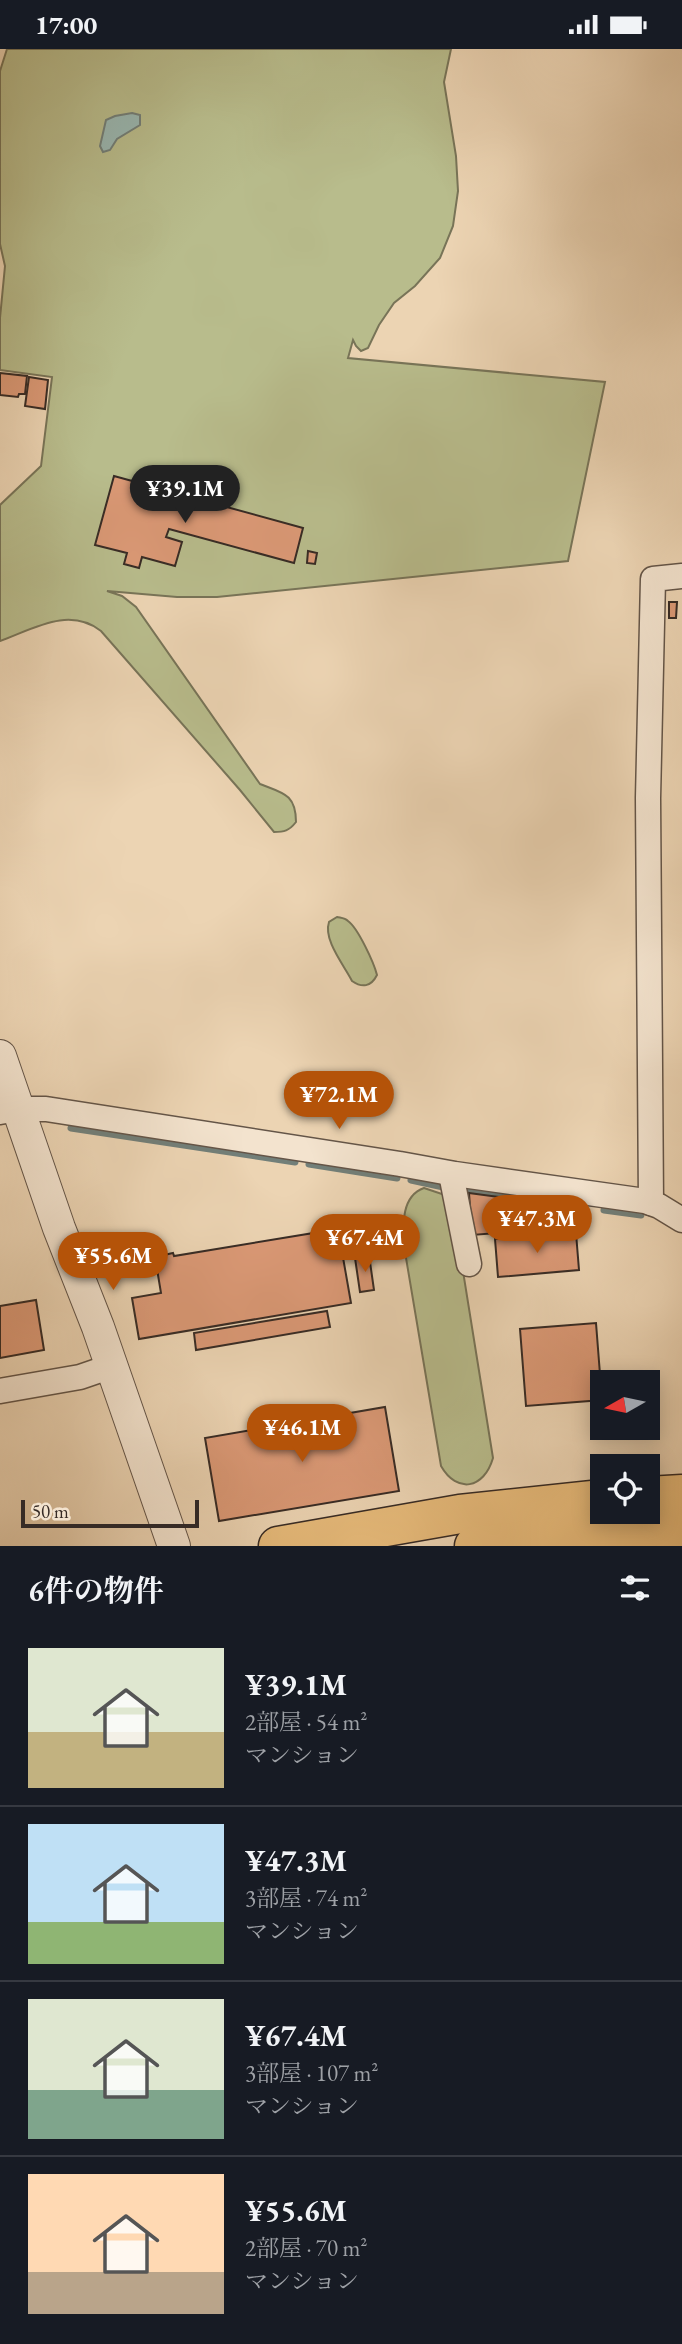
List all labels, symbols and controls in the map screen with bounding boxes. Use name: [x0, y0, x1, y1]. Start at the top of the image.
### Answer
text: 17:00: [35, 8, 97, 42]
pin: ¥39.1M: [128, 465, 242, 525]
text: ¥39.1M: [146, 473, 224, 503]
pin: ¥72.1M: [282, 1072, 396, 1131]
text: ¥72.1M: [300, 1079, 378, 1109]
pin: ¥47.3M: [480, 1195, 594, 1255]
text: ¥47.3M: [498, 1203, 576, 1233]
pin: ¥67.4M: [308, 1215, 422, 1274]
text: ¥67.4M: [326, 1222, 404, 1252]
pin: ¥55.6M: [56, 1233, 170, 1292]
text: ¥55.6M: [74, 1240, 152, 1270]
north arrow: [590, 1370, 660, 1440]
map controls: [590, 1370, 660, 1524]
pin: ¥46.1M: [245, 1405, 359, 1464]
text: ¥46.1M: [263, 1412, 341, 1442]
button: locate: [590, 1454, 660, 1524]
scale bar: [21, 1497, 200, 1529]
text: 50 m: [32, 1499, 69, 1524]
icon: filters: [616, 1569, 654, 1607]
text: 6件の物件: [28, 1571, 164, 1610]
text: ¥39.1M: [245, 1665, 347, 1704]
icon: home: [84, 1676, 168, 1760]
text: 2部屋 · 54 m²: [245, 1707, 367, 1737]
text: マンション: [245, 1740, 359, 1770]
text: ¥47.3M: [245, 1841, 347, 1880]
icon: home: [84, 1852, 168, 1936]
text: 3部屋 · 74 m²: [245, 1883, 367, 1913]
text: マンション: [245, 1916, 359, 1946]
text: ¥67.4M: [245, 2016, 347, 2055]
icon: home: [84, 2027, 168, 2111]
text: 3部屋 · 107 m²: [245, 2058, 378, 2088]
text: マンション: [245, 2091, 359, 2121]
text: ¥55.6M: [245, 2191, 347, 2230]
icon: home: [84, 2202, 168, 2286]
text: 2部屋 · 70 m²: [245, 2233, 367, 2263]
text: マンション: [245, 2266, 359, 2296]

